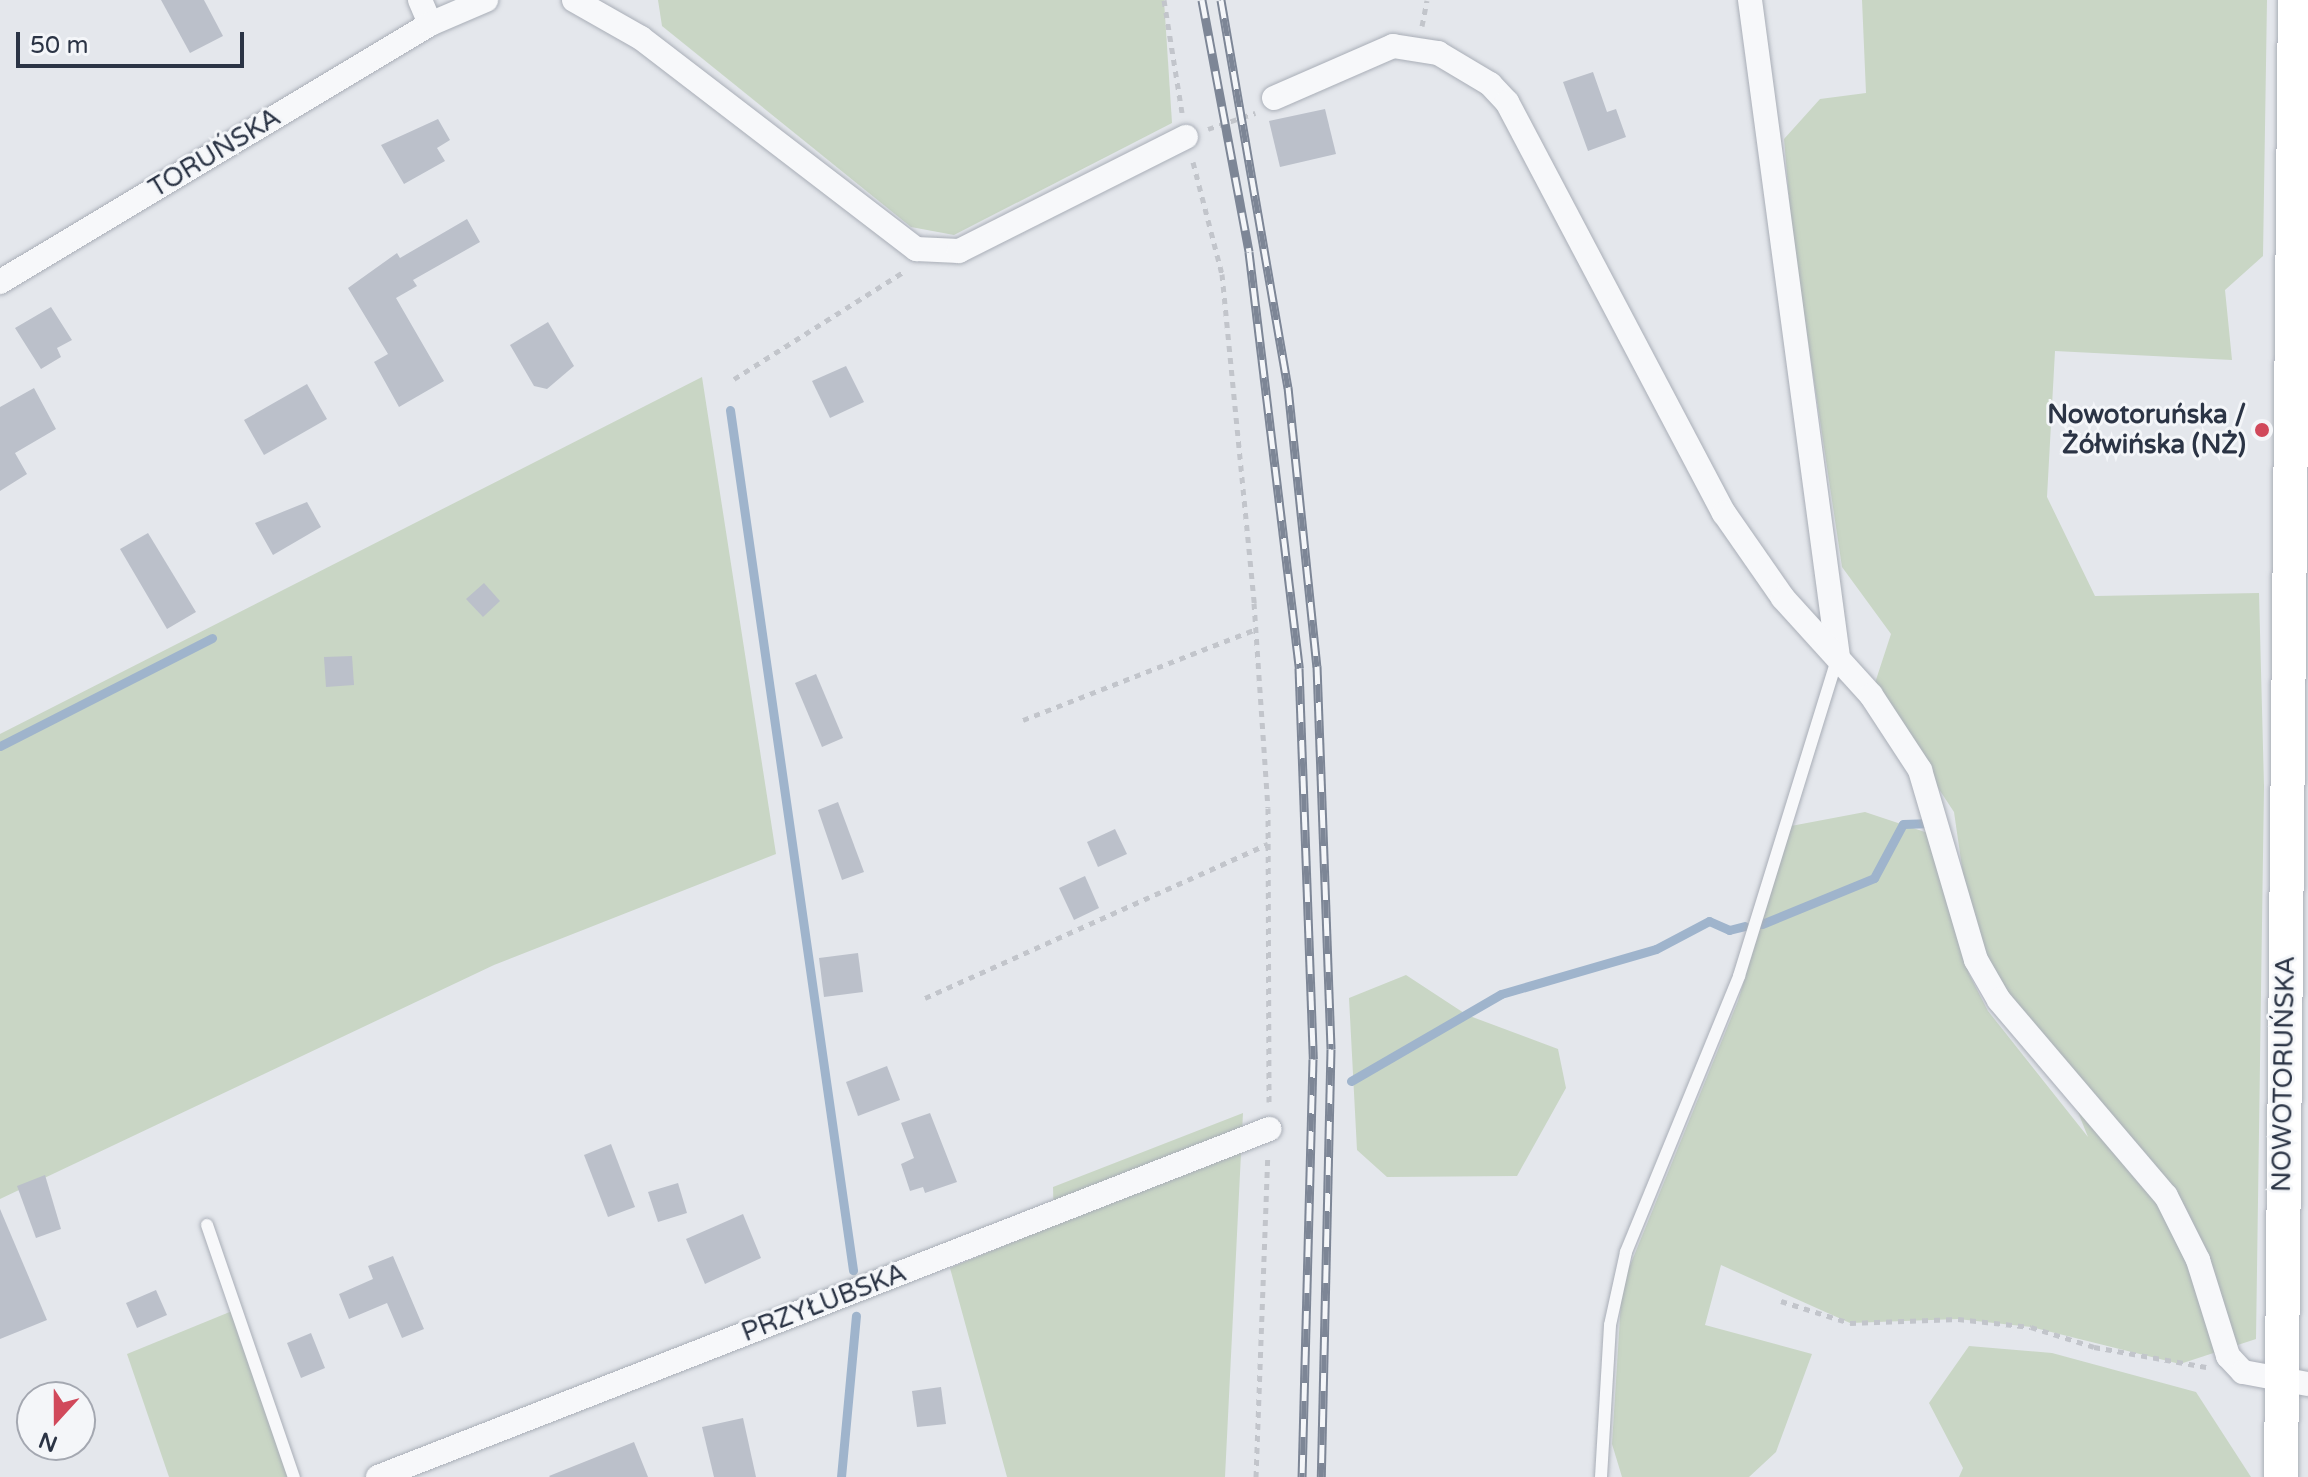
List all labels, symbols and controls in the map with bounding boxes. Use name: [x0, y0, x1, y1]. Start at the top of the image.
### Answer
scale bar: [20, 16, 248, 66]
text: 50 m: [30, 31, 88, 60]
street label: TORUŃSKA: [144, 102, 286, 204]
place label: Nowotoruńska / Żółwińska (NŻ): [2047, 399, 2246, 460]
marker: Nowotoruńska / Żółwińska (NŻ): [2253, 421, 2271, 439]
street label: NOWOTORUŃSKA: [2266, 956, 2302, 1192]
street label: PRZYŁUBSKA: [737, 1257, 911, 1349]
north arrow: [16, 1381, 96, 1461]
text: N: [35, 1426, 61, 1457]

